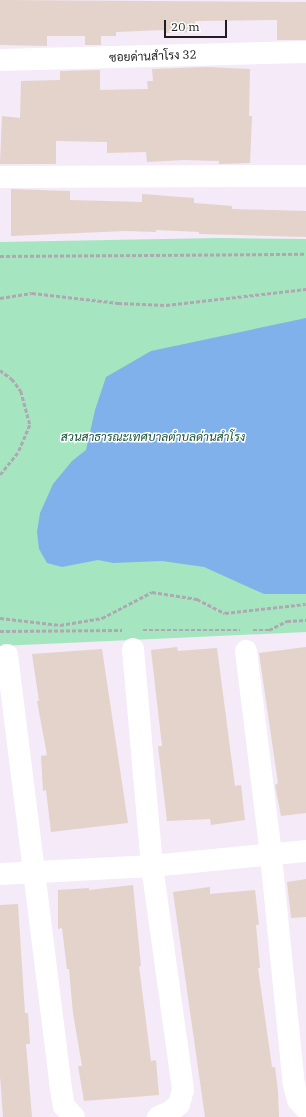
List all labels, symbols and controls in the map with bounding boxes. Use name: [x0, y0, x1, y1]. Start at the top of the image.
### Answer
scale bar: [166, 12, 229, 38]
text: 20 m: [171, 19, 200, 34]
street label: ซอยด่านสำโรง 32: [109, 47, 197, 65]
park label: สวนสาธารณะเทศบาลตำบลด่านสำโรง: [61, 430, 245, 444]

